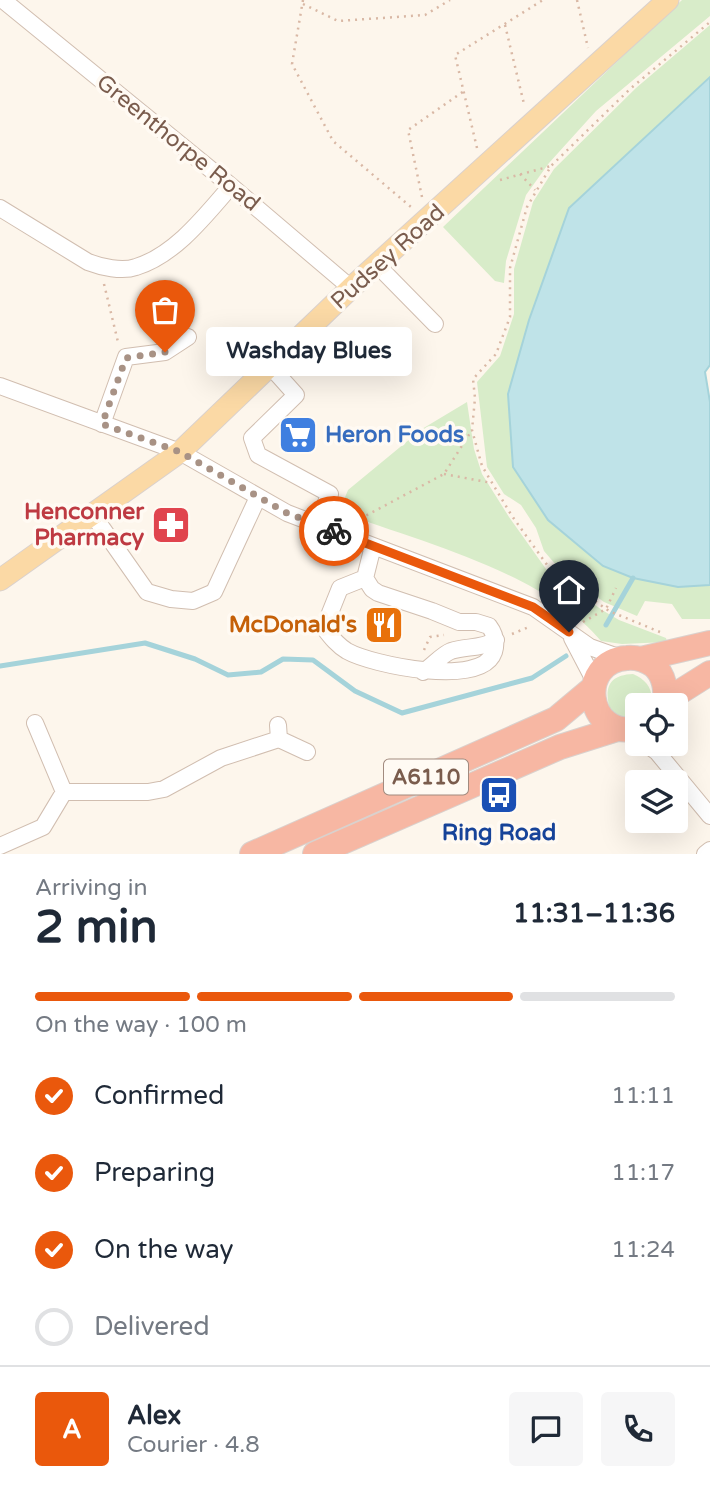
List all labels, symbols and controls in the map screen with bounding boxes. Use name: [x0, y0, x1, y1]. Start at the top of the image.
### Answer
street label: Greenthorpe Road: [90, 68, 266, 218]
street label: Pudsey Road: [325, 198, 451, 316]
pin: [135, 280, 195, 352]
icon: bag: [146, 291, 184, 329]
callout: Washday Blues: [207, 328, 414, 376]
text: Washday Blues: [226, 337, 392, 365]
supermarket icon: Heron Foods: [277, 414, 319, 456]
place label: Heron Foods: [325, 421, 464, 449]
courier: [299, 496, 369, 566]
place label: Henconner Pharmacy: [24, 498, 145, 552]
pharmacy icon: Henconner Pharmacy: [150, 504, 192, 546]
icon: bike: [315, 512, 353, 550]
pin: [539, 560, 599, 632]
icon: home: [550, 571, 588, 609]
restaurant icon: McDonald's: [363, 604, 405, 646]
place label: McDonald's: [229, 611, 357, 639]
map controls: [625, 693, 688, 833]
button: locate: [625, 693, 688, 756]
road number: A6110: [384, 760, 468, 794]
button: layers: [625, 770, 688, 833]
bus stop icon: Ring Road: [478, 774, 520, 816]
place label: Ring Road: [442, 819, 556, 847]
text: Arriving in: [35, 874, 148, 902]
text: 11:31–11:36: [513, 898, 675, 929]
text: 2 min: [35, 900, 158, 955]
text: On the way · 100 m: [35, 1011, 247, 1039]
icon: check: [35, 1077, 73, 1115]
text: Confirmed: [94, 1080, 224, 1111]
text: 11:11: [611, 1082, 675, 1110]
icon: check: [35, 1154, 73, 1192]
text: Preparing: [94, 1157, 215, 1188]
text: 11:17: [611, 1159, 675, 1187]
icon: check: [35, 1231, 73, 1269]
text: On the way: [94, 1234, 234, 1265]
text: 11:24: [611, 1236, 675, 1264]
text: Delivered: [94, 1311, 210, 1342]
button: chat: [509, 1392, 583, 1466]
button: phone: [601, 1392, 675, 1466]
text: Alex: [127, 1400, 181, 1431]
text: A: [62, 1414, 82, 1445]
text: Courier · 4.8: [127, 1431, 260, 1459]

